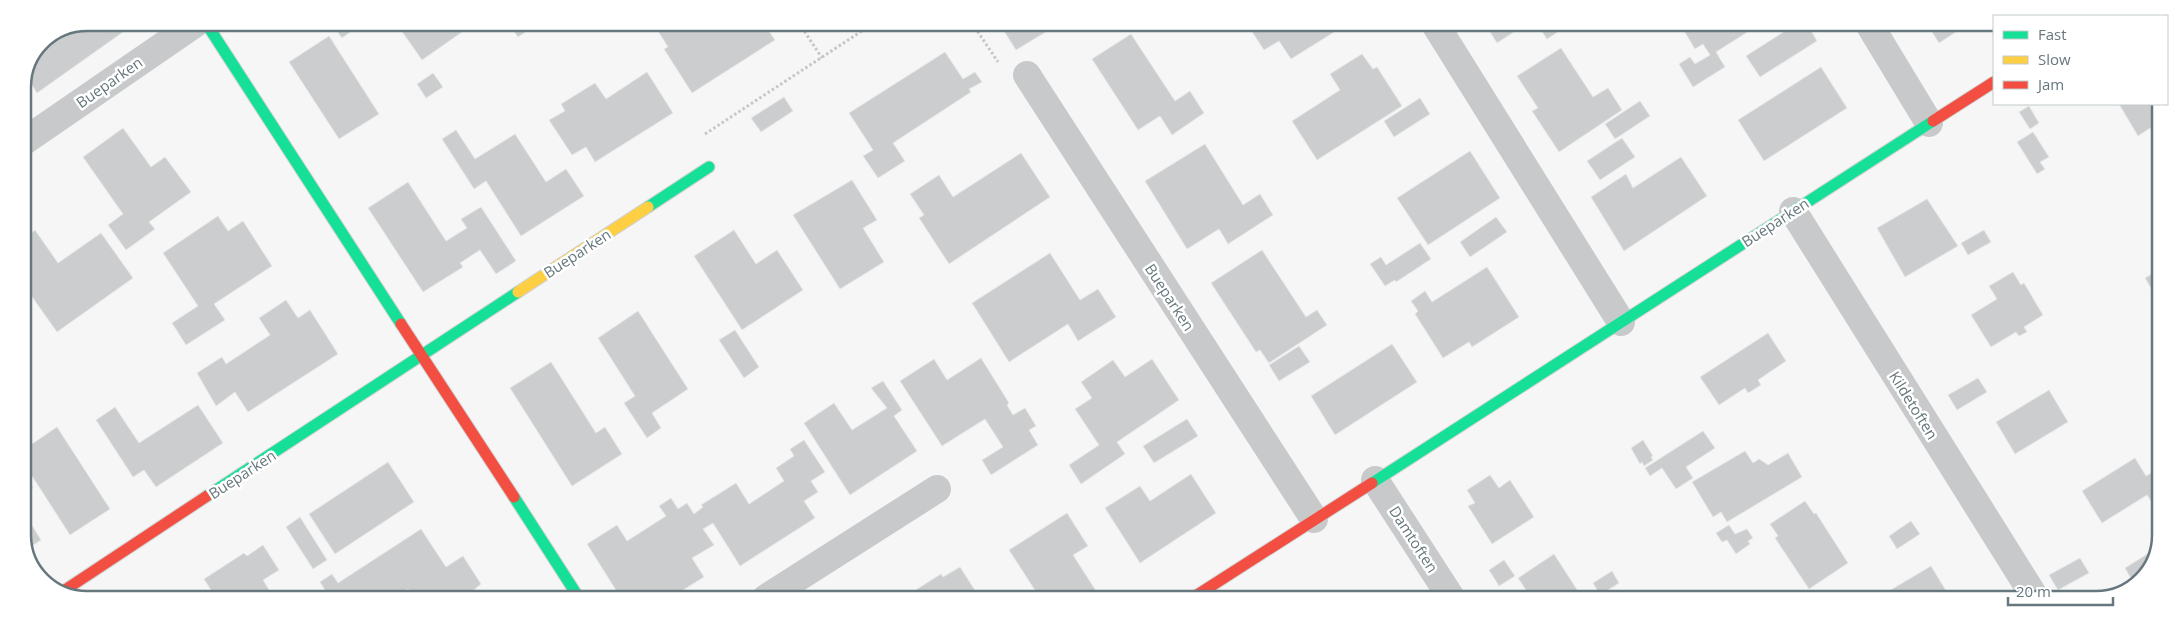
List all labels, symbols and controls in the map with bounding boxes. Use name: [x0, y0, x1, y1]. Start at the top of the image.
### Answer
legend: [1993, 15, 2168, 105]
text: Fast: [2038, 24, 2067, 44]
text: Slow: [2038, 49, 2071, 69]
street label: Bueparken: [72, 52, 146, 112]
text: Jam: [2036, 74, 2064, 94]
street label: Bueparken: [1737, 193, 1813, 251]
street label: Bueparken: [539, 224, 615, 282]
street label: Bueparken: [1141, 259, 1199, 335]
street label: Kildetoften: [1885, 367, 1943, 443]
street label: Bueparken: [204, 445, 280, 503]
street label: Damtoften: [1385, 502, 1443, 576]
scale bar: [2008, 574, 2113, 606]
text: 20 m: [2016, 581, 2051, 601]

